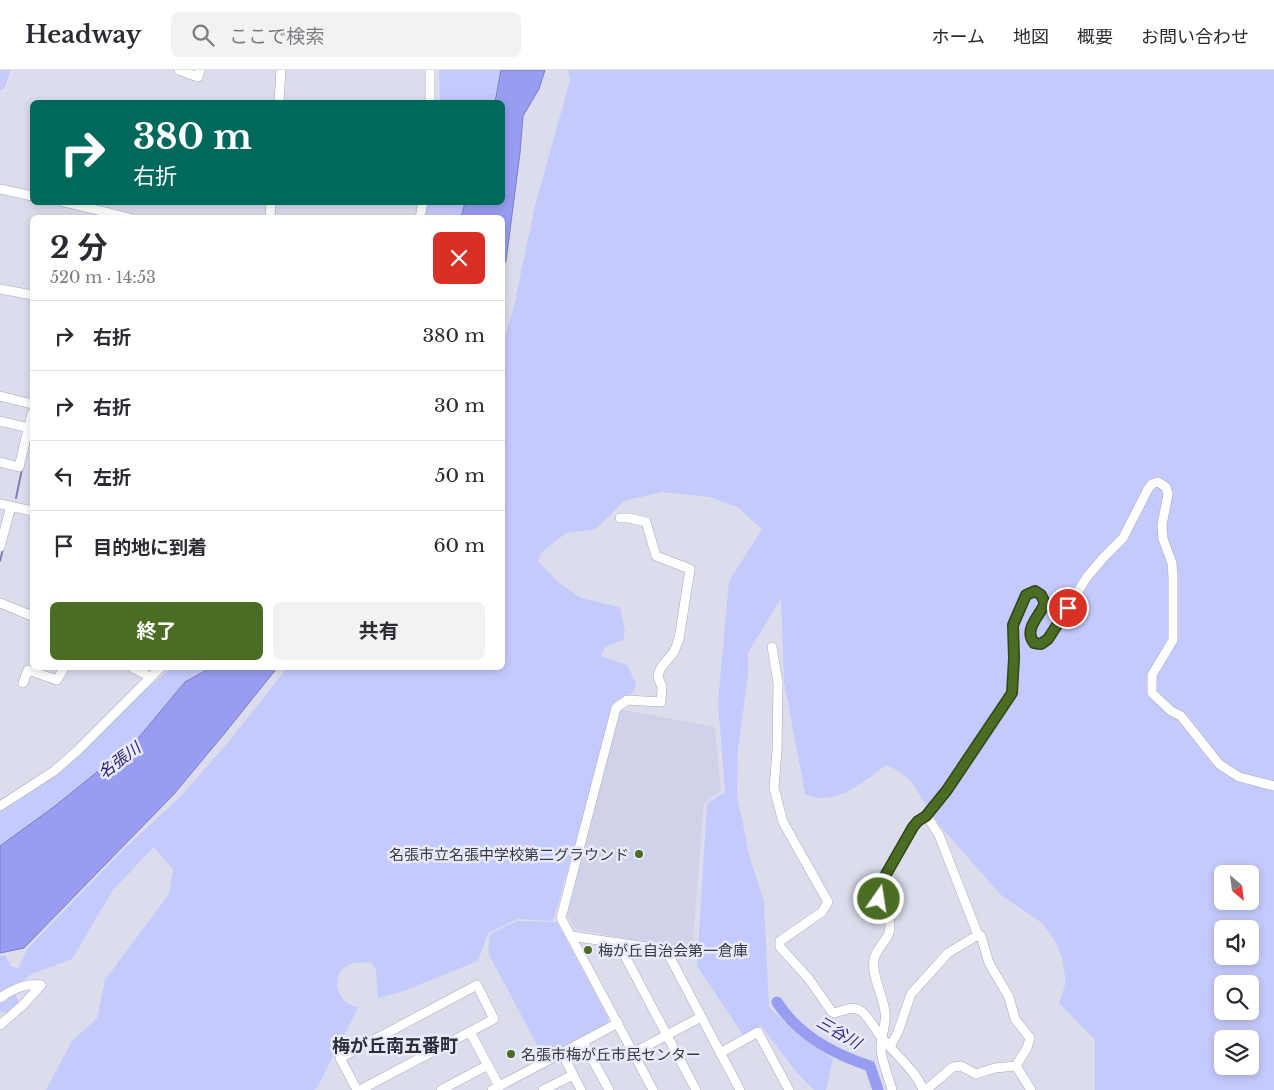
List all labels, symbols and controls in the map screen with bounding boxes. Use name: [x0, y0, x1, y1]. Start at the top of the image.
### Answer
search box: [171, 12, 521, 57]
text: Headway: [25, 20, 141, 49]
icon: search: [189, 21, 217, 49]
text: ここで検索: [229, 25, 324, 48]
text: ホーム: [932, 26, 985, 48]
text: 地図: [1013, 26, 1049, 48]
text: 概要: [1077, 26, 1113, 48]
text: お問い合わせ: [1141, 26, 1249, 48]
text: 380 m: [133, 115, 252, 158]
icon: right: [50, 120, 115, 185]
text: 右折: [133, 163, 177, 190]
text: 2 分: [50, 229, 108, 266]
button: close: [433, 232, 485, 284]
text: 520 m · 14:53: [50, 267, 156, 287]
icon: right: [50, 322, 78, 350]
text: 380 m: [422, 324, 485, 347]
text: 右折: [93, 326, 131, 349]
icon: right: [50, 392, 78, 420]
text: 30 m: [434, 394, 485, 417]
text: 右折: [93, 396, 131, 419]
icon: left: [50, 462, 78, 490]
text: 50 m: [435, 464, 485, 487]
text: 左折: [93, 466, 131, 489]
icon: arrive: [50, 532, 78, 560]
text: 60 m: [433, 534, 485, 557]
text: 目的地に到着: [93, 536, 207, 559]
pin: [1047, 587, 1089, 629]
icon: arrive: [1054, 594, 1082, 622]
button: 終了: [50, 602, 263, 660]
button: 共有: [273, 602, 485, 660]
water label: 名張川: [94, 736, 146, 782]
place label: 名張市立名張中学校第二グラウンド: [389, 845, 629, 864]
marker: 名張市立名張中学校第二グラウンド: [633, 848, 645, 860]
north arrow: [1214, 865, 1259, 910]
map controls: [1214, 865, 1259, 1075]
position arrow: [852, 872, 904, 924]
button: sound: [1214, 920, 1259, 965]
place label: 梅が丘自治会第一倉庫: [598, 941, 748, 960]
marker: 梅が丘自治会第一倉庫: [582, 944, 594, 956]
button: search: [1214, 975, 1259, 1020]
water label: 三谷川: [813, 1011, 867, 1054]
button: layers: [1214, 1030, 1259, 1075]
district label: 梅が丘南五番町: [332, 1035, 458, 1057]
place label: 名張市梅が丘市民センター: [521, 1045, 701, 1064]
marker: 名張市梅が丘市民センター: [505, 1048, 517, 1060]

